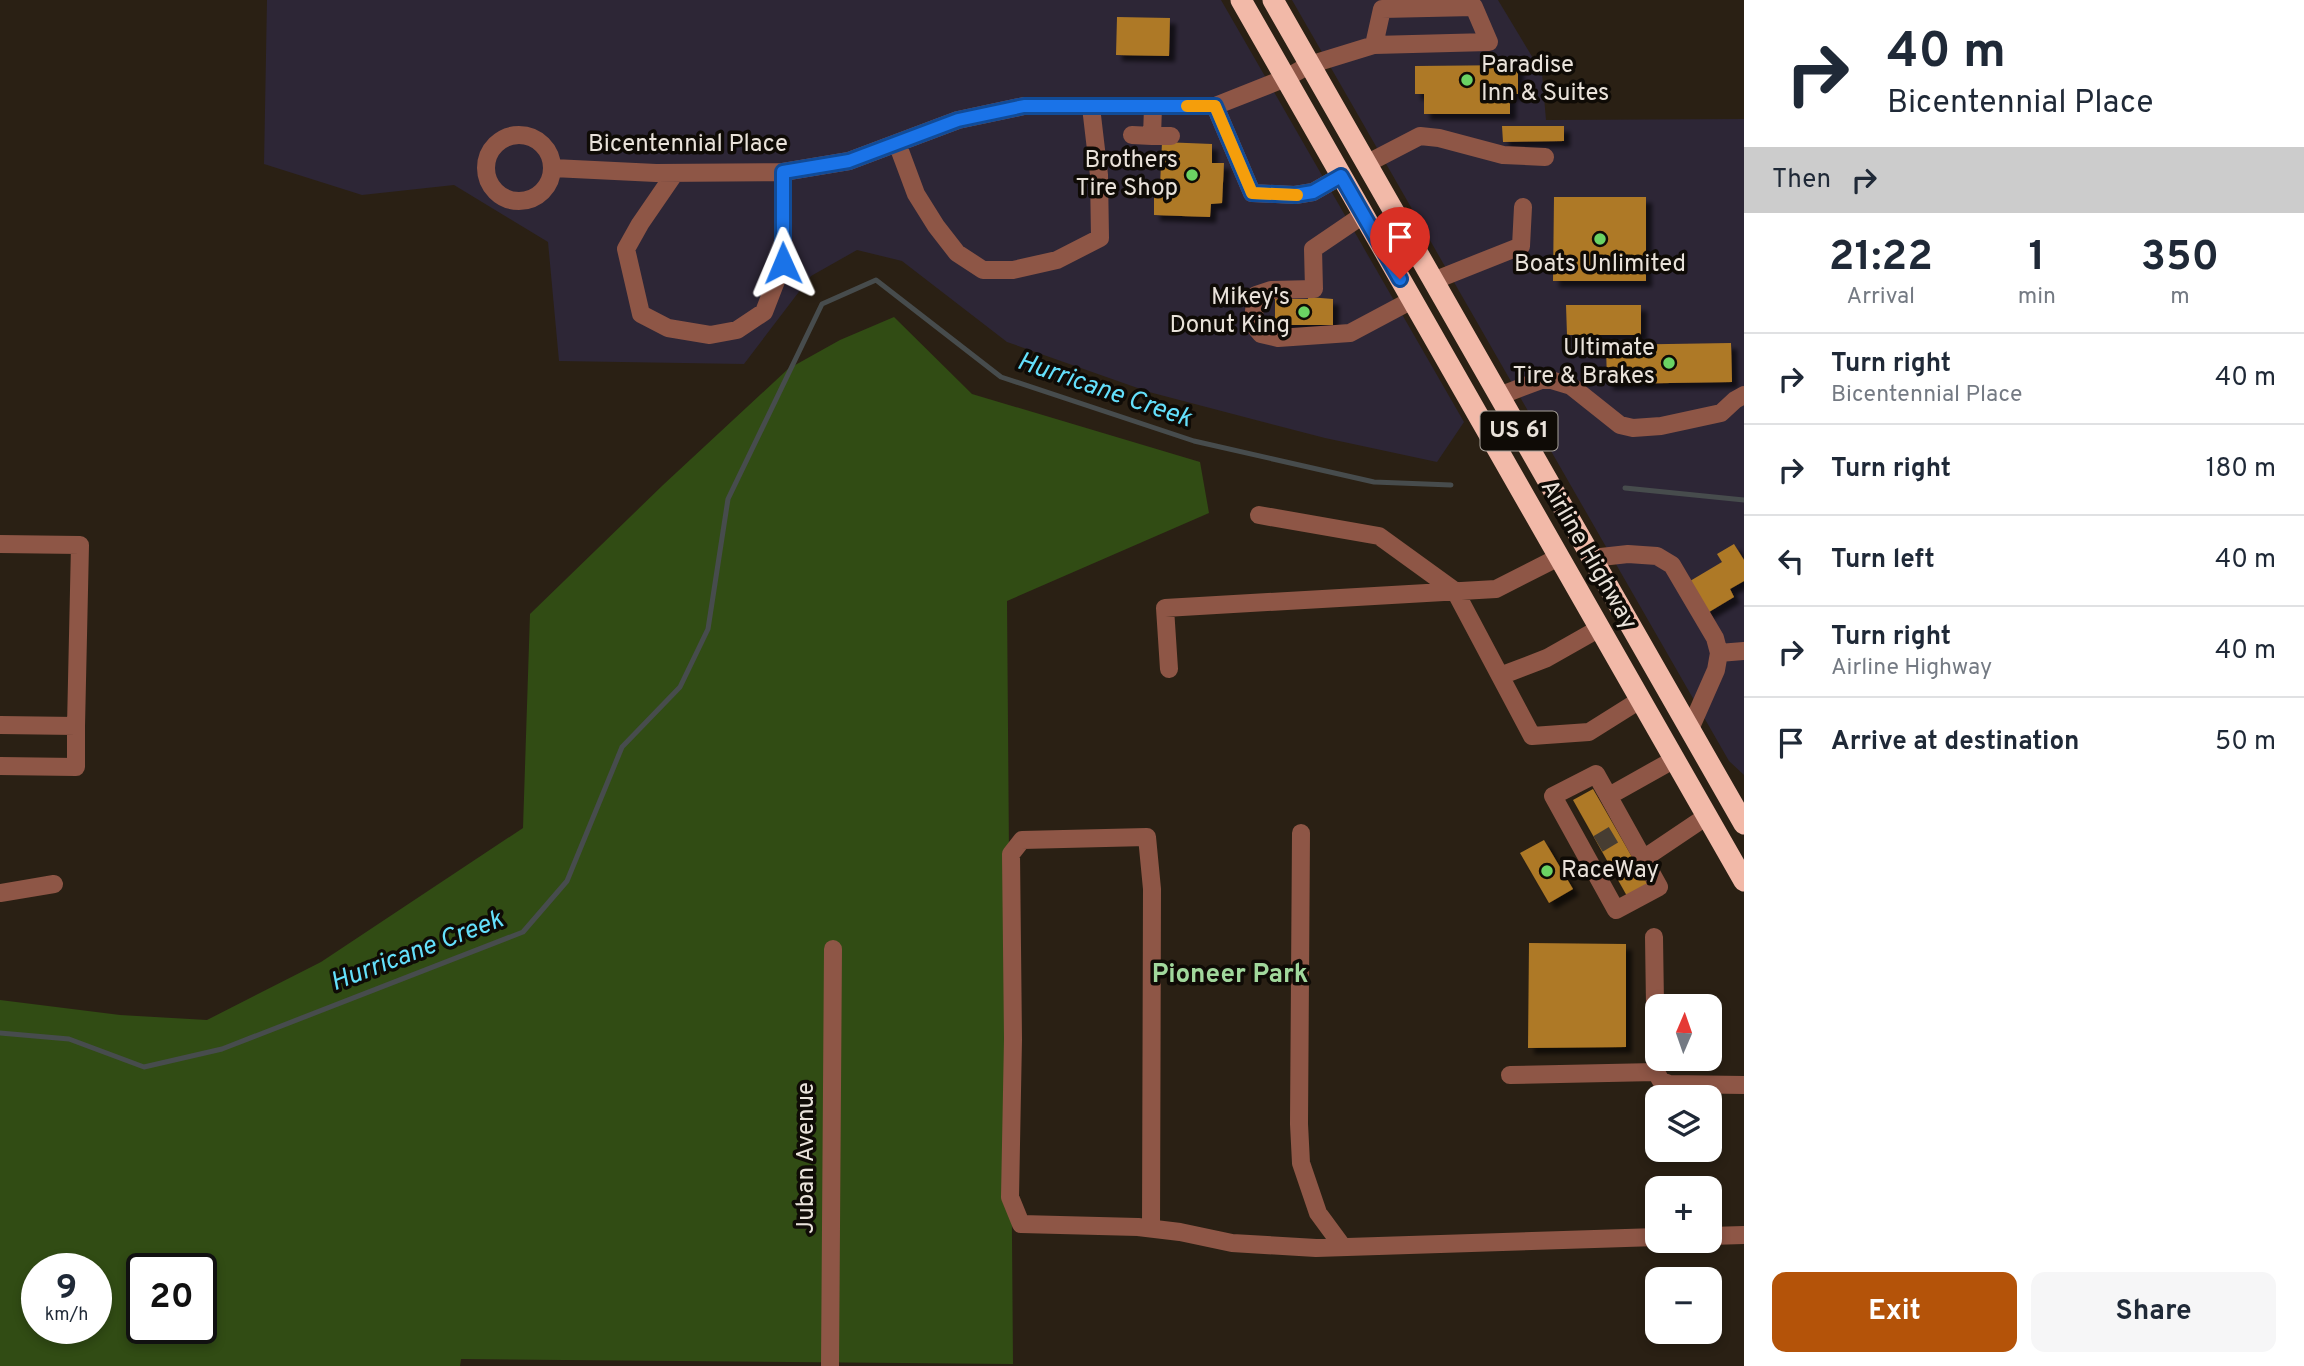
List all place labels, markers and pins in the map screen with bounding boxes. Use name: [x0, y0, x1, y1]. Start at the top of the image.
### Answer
place label: Paradise Inn & Suites: [1481, 51, 1609, 109]
marker: Paradise Inn & Suites: [1459, 72, 1475, 88]
place label: Brothers Tire Shop: [1076, 146, 1178, 204]
marker: Brothers Tire Shop: [1184, 167, 1200, 183]
pin: [1370, 207, 1430, 279]
marker: Boats Unlimited: [1592, 231, 1608, 247]
place label: Boats Unlimited: [1514, 250, 1686, 280]
place label: Mikey's Donut King: [1170, 283, 1290, 341]
marker: Mikey's Donut King: [1296, 304, 1312, 320]
place label: Ultimate Tire & Brakes: [1513, 334, 1655, 392]
marker: Ultimate Tire & Brakes: [1661, 355, 1677, 371]
place label: RaceWay: [1561, 856, 1659, 886]
marker: RaceWay: [1539, 863, 1555, 879]

